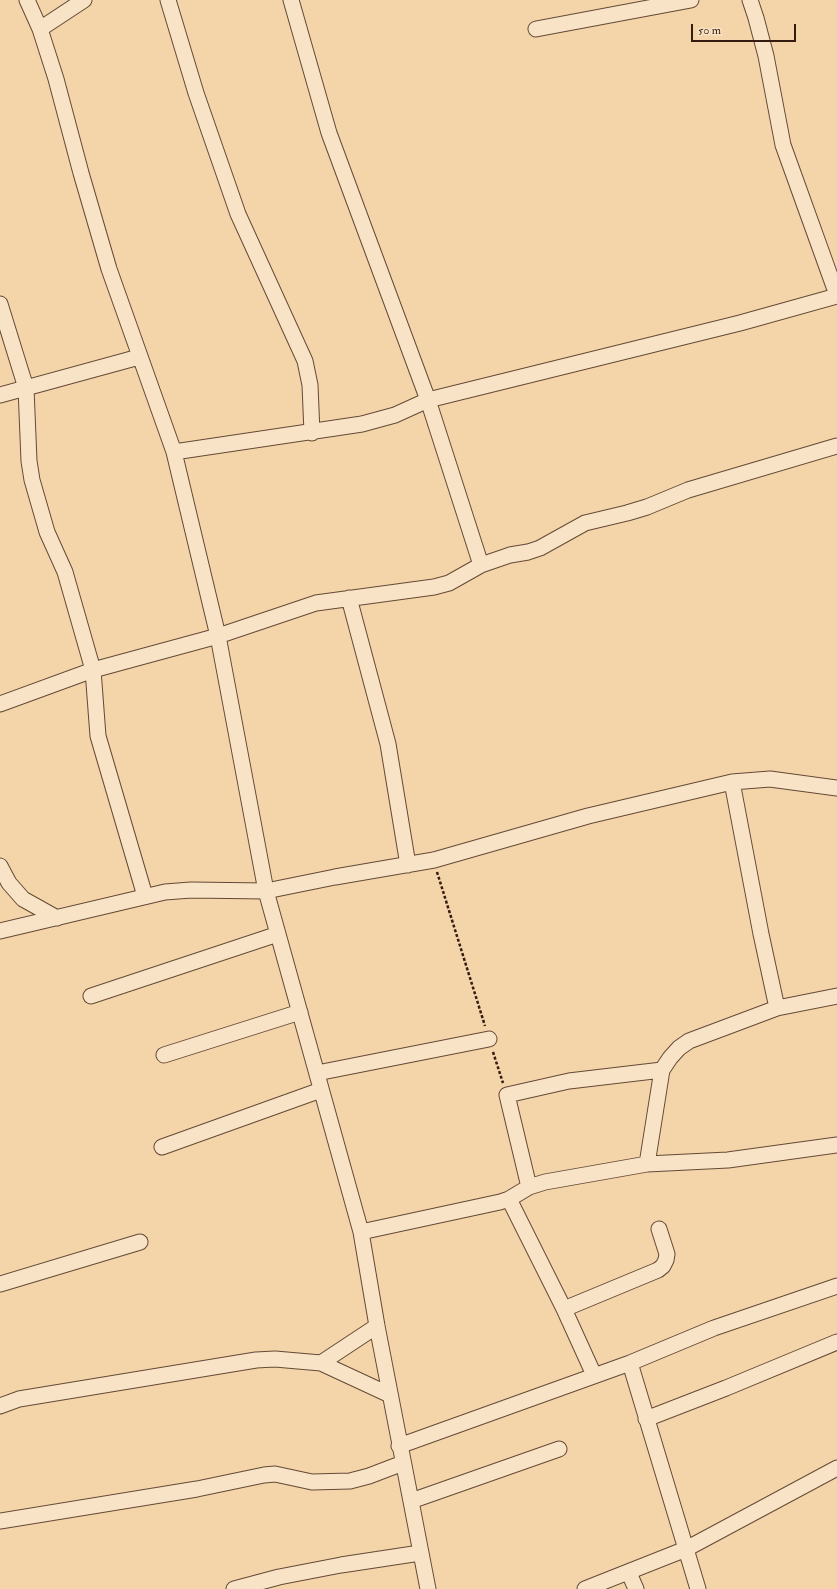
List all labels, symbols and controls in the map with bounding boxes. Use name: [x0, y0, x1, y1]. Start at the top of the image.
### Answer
scale bar: [693, 16, 798, 42]
text: 50 m: [698, 23, 721, 38]

